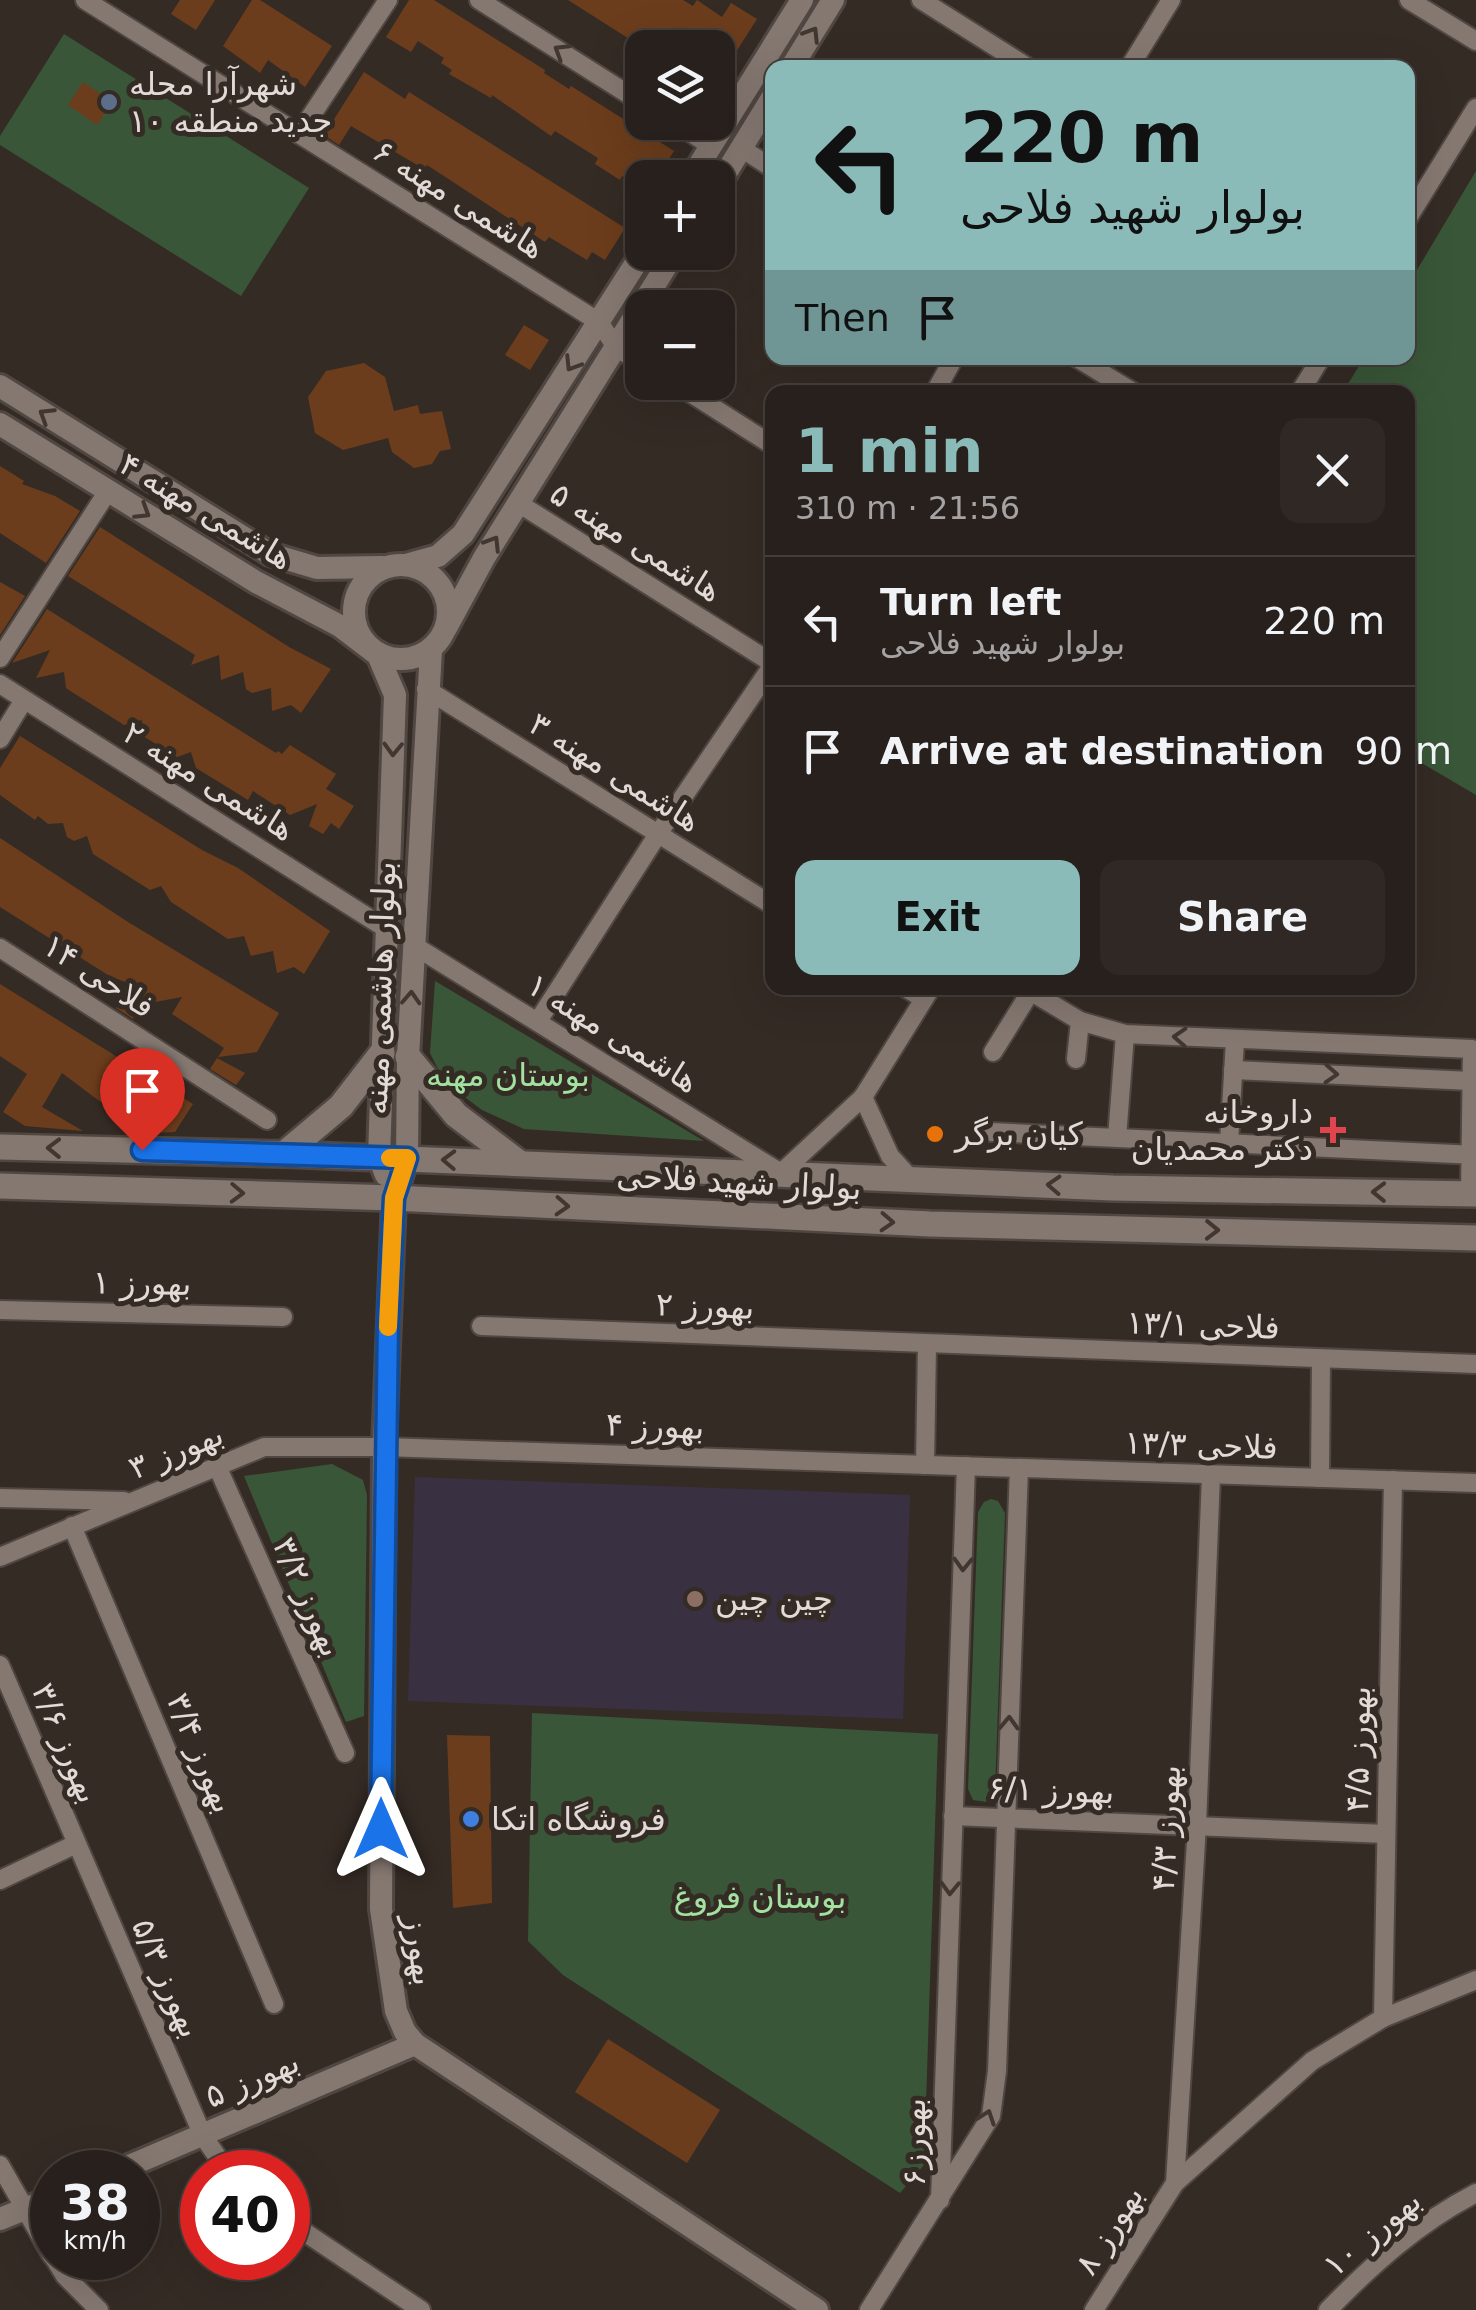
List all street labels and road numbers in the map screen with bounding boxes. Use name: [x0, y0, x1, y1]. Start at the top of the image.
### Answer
street label: هاشمی مهنه ۶: [366, 131, 552, 267]
street label: هاشمی مهنه ۴: [113, 445, 299, 577]
street label: هاشمی مهنه ۵: [543, 474, 729, 610]
street label: هاشمی مهنه ۳: [522, 704, 708, 840]
street label: هاشمی مهنه ۲: [116, 713, 302, 849]
street label: بولوار هاشمی مهنه: [357, 861, 403, 1115]
street label: فلاحی ۱۴: [36, 926, 162, 1026]
street label: هاشمی مهنه ۱: [520, 965, 706, 1101]
street label: بولوار شهید فلاحی: [616, 1157, 862, 1207]
street label: بهورز ۱: [92, 1263, 192, 1303]
street label: بهورز ۲: [655, 1285, 755, 1327]
street label: فلاحی ۱۳/۱: [1126, 1303, 1280, 1347]
street label: بهورز ۴: [605, 1405, 705, 1447]
street label: بهورز ۳: [123, 1415, 229, 1487]
street label: فلاحی ۱۳/۳: [1124, 1423, 1278, 1467]
street label: بهورز ۳/۲: [265, 1532, 351, 1662]
street label: بهورز ۳/۶: [24, 1677, 108, 1809]
street label: بهورز ۴/۵: [1338, 1685, 1378, 1813]
street label: بهورز ۳/۴: [159, 1687, 243, 1819]
street label: بهورز ۴/۳: [1144, 1764, 1188, 1892]
street label: بهورز ۶/۱: [987, 1769, 1115, 1811]
street label: بهورز: [396, 1910, 444, 1988]
street label: بهورز ۵/۳: [124, 1913, 210, 2043]
street label: بهورز ۵: [199, 2042, 305, 2116]
street label: بهورز۶: [895, 2098, 933, 2186]
street label: بهورز ۸: [1067, 2178, 1151, 2282]
street label: بهورز ۱۰: [1315, 2181, 1429, 2285]

